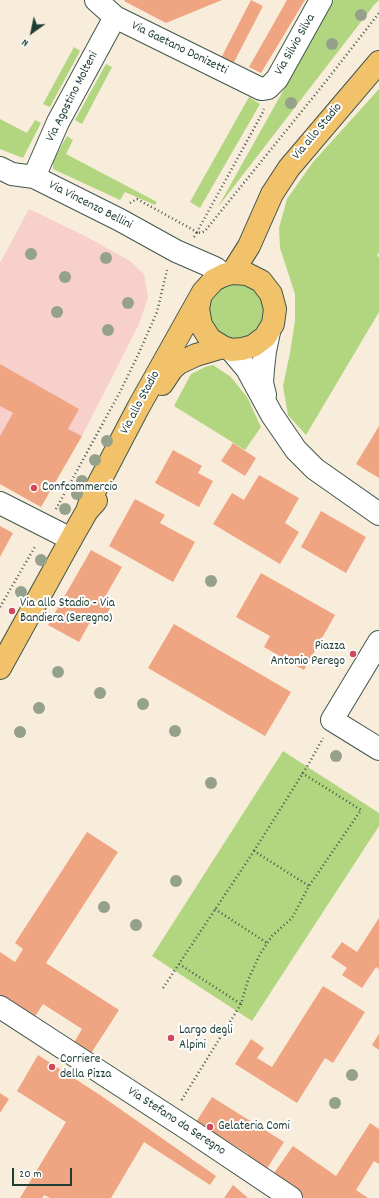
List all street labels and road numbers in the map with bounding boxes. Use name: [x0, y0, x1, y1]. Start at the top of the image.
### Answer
street label: Via Silvio Silva: [272, 12, 320, 78]
street label: Via Gaetano Donizetti: [128, 19, 230, 79]
street label: Via Agostino Molteni: [44, 49, 102, 145]
street label: Via allo Stadio: [290, 100, 346, 164]
street label: Via Vincenzo Bellini: [46, 178, 134, 234]
street label: Via allo Stadio: [118, 369, 164, 437]
street label: Via Stefano da Seregno: [124, 1084, 228, 1160]

